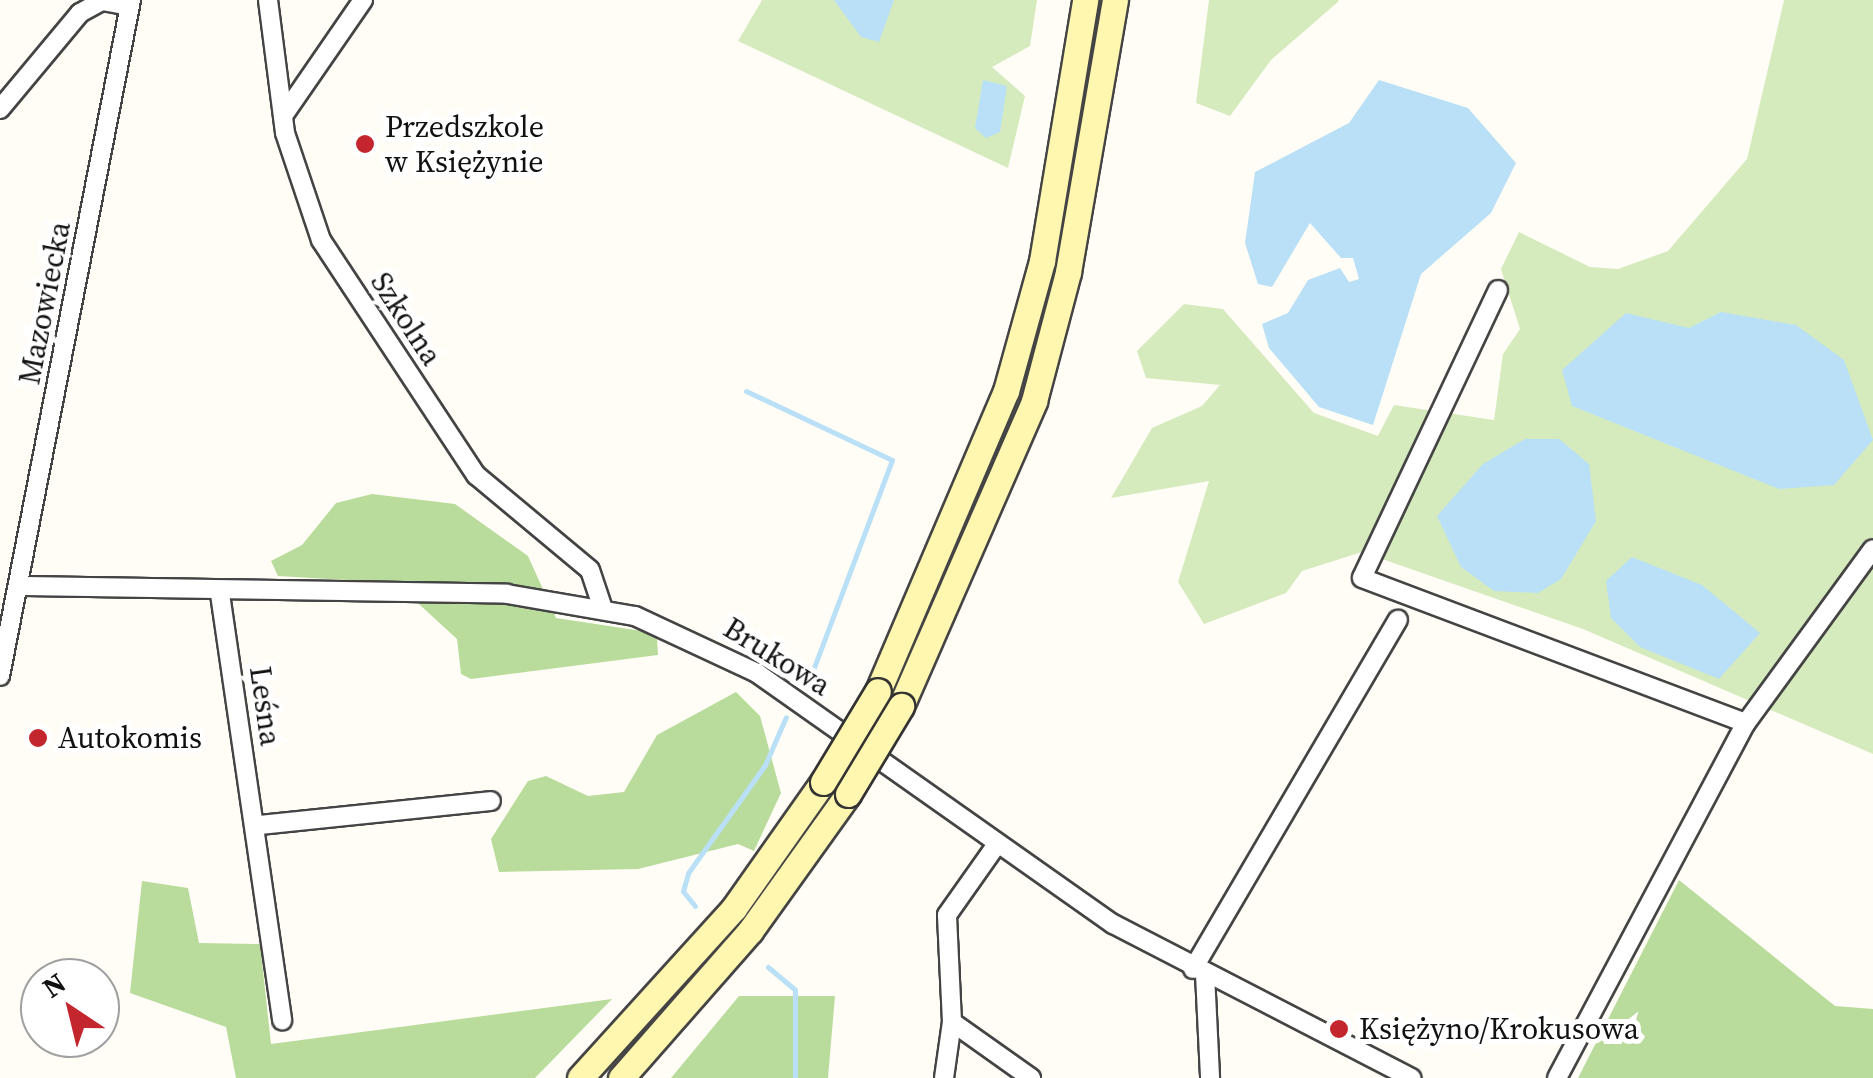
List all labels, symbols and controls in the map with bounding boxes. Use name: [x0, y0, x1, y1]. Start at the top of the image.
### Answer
place label: Przedszkole w Księżynie: [385, 109, 544, 180]
marker: Przedszkole w Księżynie: [354, 133, 376, 155]
street label: Mazowiecka: [12, 219, 78, 387]
street label: Szkolna: [363, 266, 449, 372]
street label: Brukowa: [717, 610, 837, 704]
street label: Leśna: [242, 664, 288, 748]
place label: Autokomis: [58, 720, 202, 756]
marker: Autokomis: [27, 727, 49, 749]
north arrow: [20, 958, 120, 1058]
text: N: [35, 964, 73, 1006]
place label: Księżyno/Krokusowa: [1359, 1011, 1639, 1047]
marker: Księżyno/Krokusowa: [1328, 1018, 1350, 1040]

